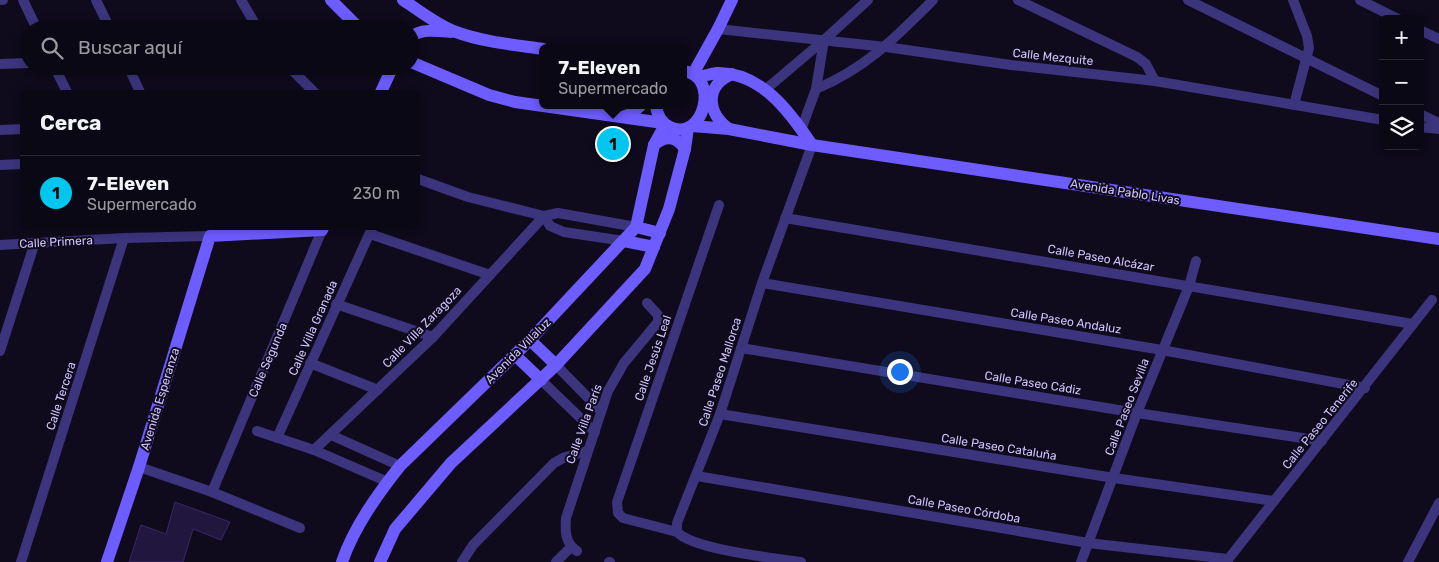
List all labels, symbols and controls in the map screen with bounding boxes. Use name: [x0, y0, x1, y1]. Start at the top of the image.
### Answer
map controls: [1379, 15, 1424, 150]
button: +: [1379, 15, 1424, 60]
search box: [20, 20, 420, 75]
icon: search: [38, 34, 66, 62]
text: Buscar aquí: [78, 36, 182, 59]
popup: [539, 44, 687, 109]
street label: Calle Mezquite: [1012, 46, 1094, 68]
text: 7-Eleven: [558, 56, 640, 79]
button: −: [1379, 60, 1424, 105]
text: Supermercado: [558, 79, 668, 98]
button: layers: [1379, 105, 1424, 150]
text: Cerca: [40, 110, 101, 135]
pin: 1: [597, 125, 629, 163]
text: 7-Eleven: [87, 172, 169, 195]
street label: Avenida Pablo Livas: [1069, 176, 1181, 208]
text: 1: [52, 184, 60, 203]
text: 230 m: [353, 184, 400, 203]
text: Supermercado: [87, 195, 197, 214]
street label: Calle Primera: [19, 233, 93, 251]
street label: Calle Paseo Alcázar: [1047, 242, 1156, 274]
street label: Calle Villa Granada: [286, 278, 340, 378]
street label: Calle Villa Zaragoza: [380, 283, 464, 371]
street label: Calle Paseo Andaluz: [1010, 305, 1122, 337]
street label: Calle Jesús Leal: [632, 313, 674, 403]
street label: Avenida Villaluz: [482, 315, 554, 387]
street label: Calle Paseo Mallorca: [696, 316, 744, 428]
street label: Calle Segunda: [246, 321, 290, 399]
street label: Avenida Esperanza: [138, 346, 182, 452]
street label: Calle Paseo Sevilla: [1102, 356, 1152, 458]
your location: [887, 359, 913, 385]
street label: Calle Tercera: [43, 360, 79, 432]
street label: Calle Paseo Cádiz: [984, 368, 1082, 398]
street label: Calle Paseo Tenerife: [1279, 376, 1361, 472]
street label: Calle Villa París: [563, 382, 605, 466]
street label: Calle Paseo Cataluña: [940, 431, 1058, 463]
street label: Calle Paseo Córdoba: [907, 492, 1021, 526]

